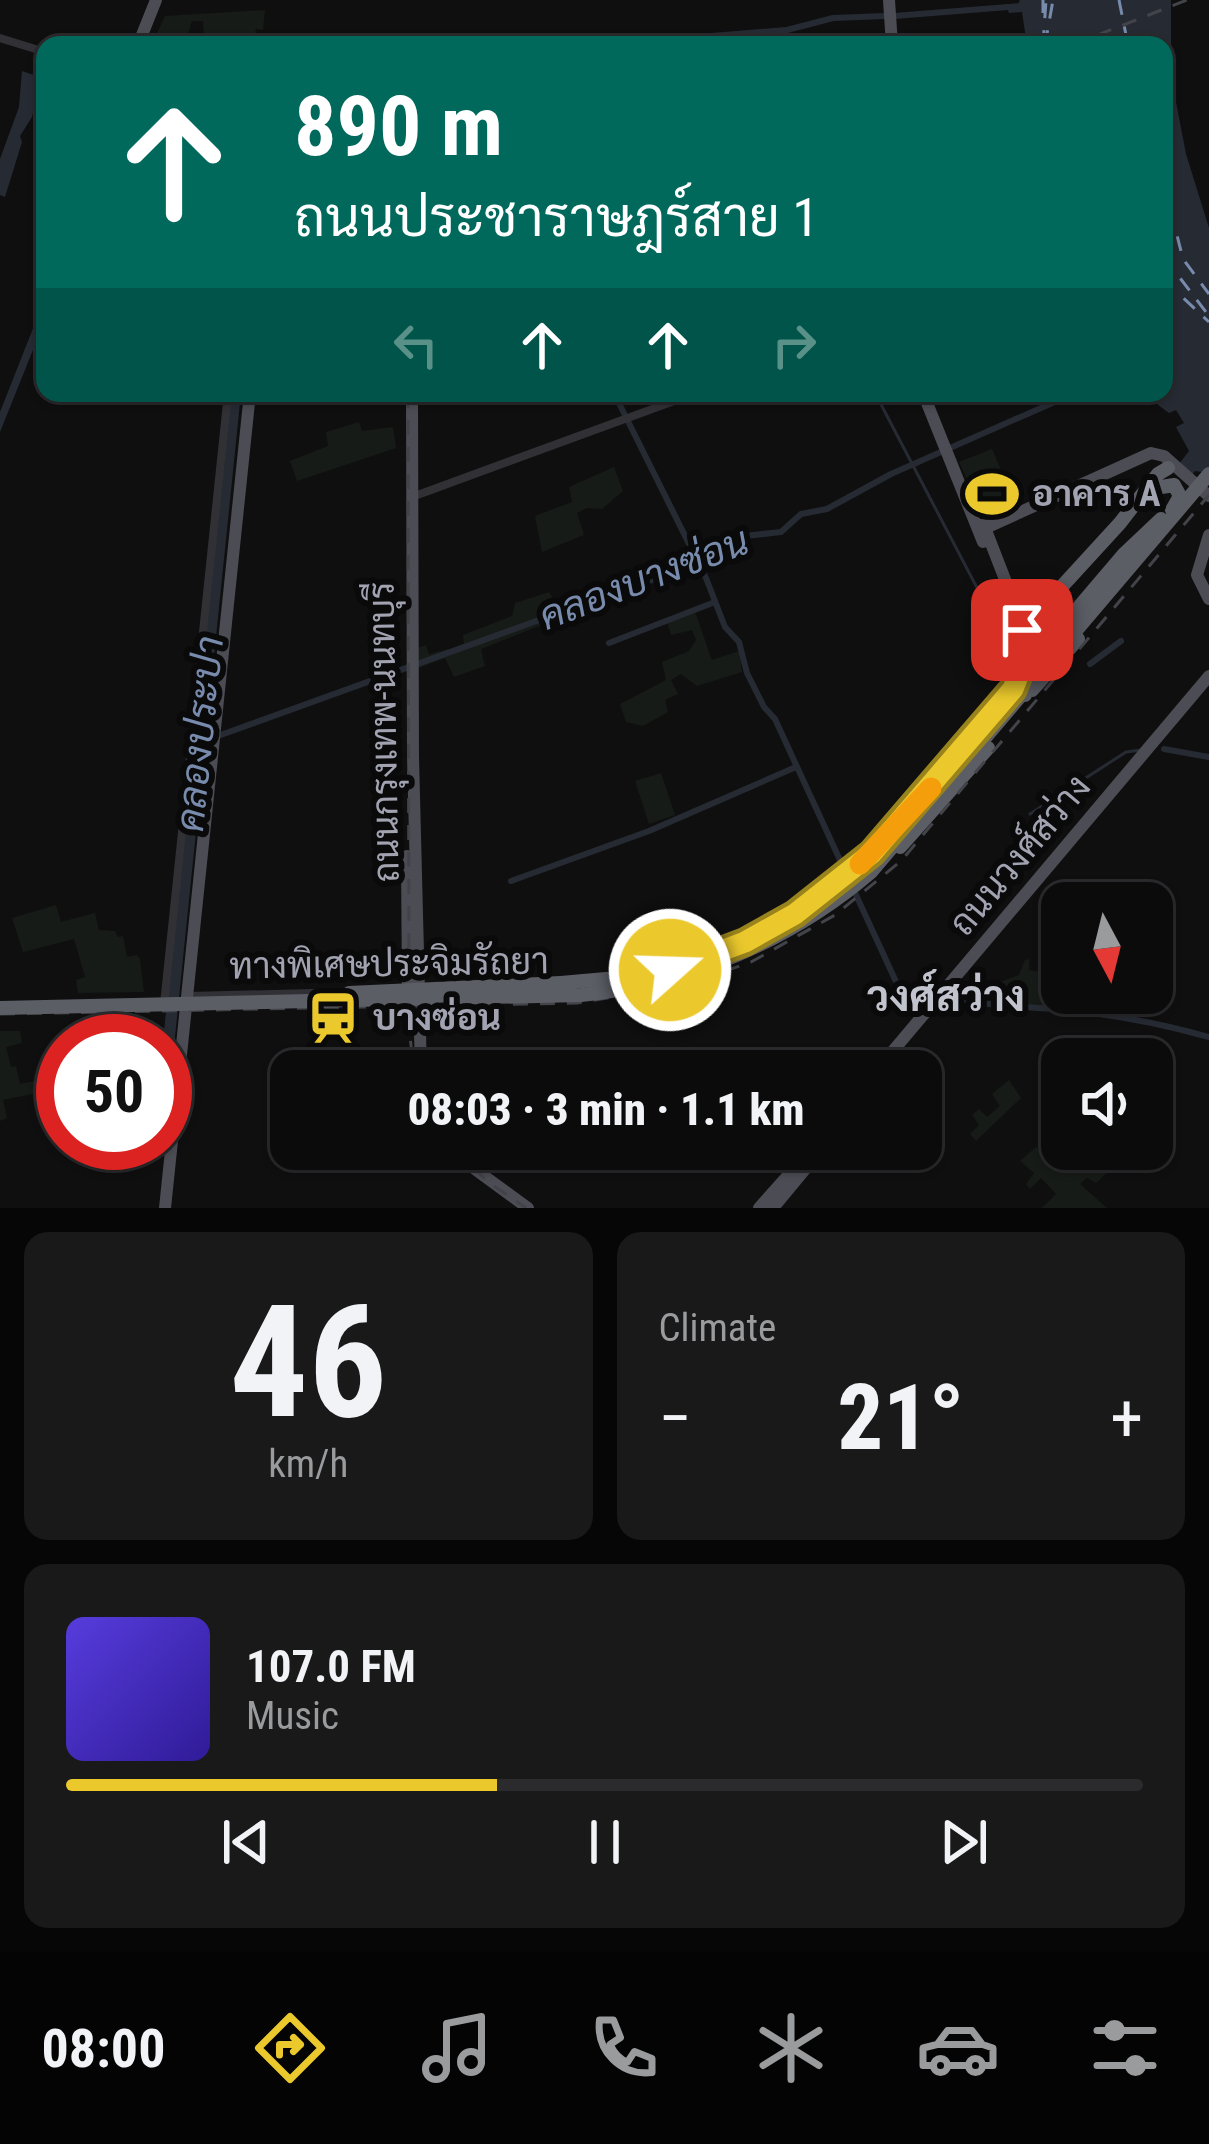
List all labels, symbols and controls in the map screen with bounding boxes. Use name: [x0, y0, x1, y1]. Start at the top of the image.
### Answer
text: 890 m: [294, 77, 503, 176]
icon: ahead: [96, 84, 252, 240]
text: ถนนประชาราษฎร์สาย 1: [294, 186, 819, 249]
icon: left: [383, 312, 449, 378]
icon: ahead: [509, 312, 575, 378]
icon: ahead: [635, 312, 701, 378]
icon: right: [761, 312, 827, 378]
sports icon: อาคาร A: [963, 465, 1021, 523]
place label: อาคาร A: [1032, 473, 1161, 515]
water label: คลองบางซ่อน: [533, 518, 755, 640]
pin: [971, 579, 1073, 681]
street label: ถนนกรุงเทพ-นนทบุรี: [358, 581, 411, 883]
icon: arrive: [989, 597, 1055, 663]
water label: คลองประปา: [167, 634, 233, 834]
street label: ถนนวงศ์สว่าง: [939, 765, 1099, 944]
north arrow: [1041, 882, 1173, 1014]
map controls: [1041, 882, 1173, 1170]
position arrow: [607, 907, 733, 1033]
street label: ทางพิเศษประจิมรัถยา: [229, 940, 549, 988]
district label: วงศ์สว่าง: [867, 969, 1025, 1021]
station icon: บางซ่อน: [304, 989, 362, 1047]
place label: บางซ่อน: [373, 997, 501, 1039]
speed limit sign: 50: [36, 1014, 192, 1170]
button: sound: [1041, 1038, 1173, 1170]
text: 08:03 · 3 min · 1.1 km: [407, 1083, 805, 1136]
text: 46: [229, 1271, 387, 1454]
text: Climate: [659, 1305, 776, 1351]
text: 21°: [837, 1366, 964, 1471]
text: −: [659, 1380, 692, 1457]
text: +: [1110, 1380, 1143, 1457]
text: km/h: [268, 1441, 348, 1487]
text: 107.0 FM: [246, 1640, 416, 1693]
text: Music: [246, 1693, 339, 1739]
icon: previous: [213, 1809, 279, 1875]
icon: pause: [572, 1809, 638, 1875]
icon: next: [931, 1809, 997, 1875]
icon: directions: [248, 2006, 332, 2090]
icon: music: [415, 2006, 499, 2090]
icon: phone: [582, 2006, 666, 2090]
icon: climate: [749, 2006, 833, 2090]
icon: car: [916, 2006, 1000, 2090]
icon: filters: [1083, 2006, 1167, 2090]
text: 08:00: [42, 2017, 165, 2080]

